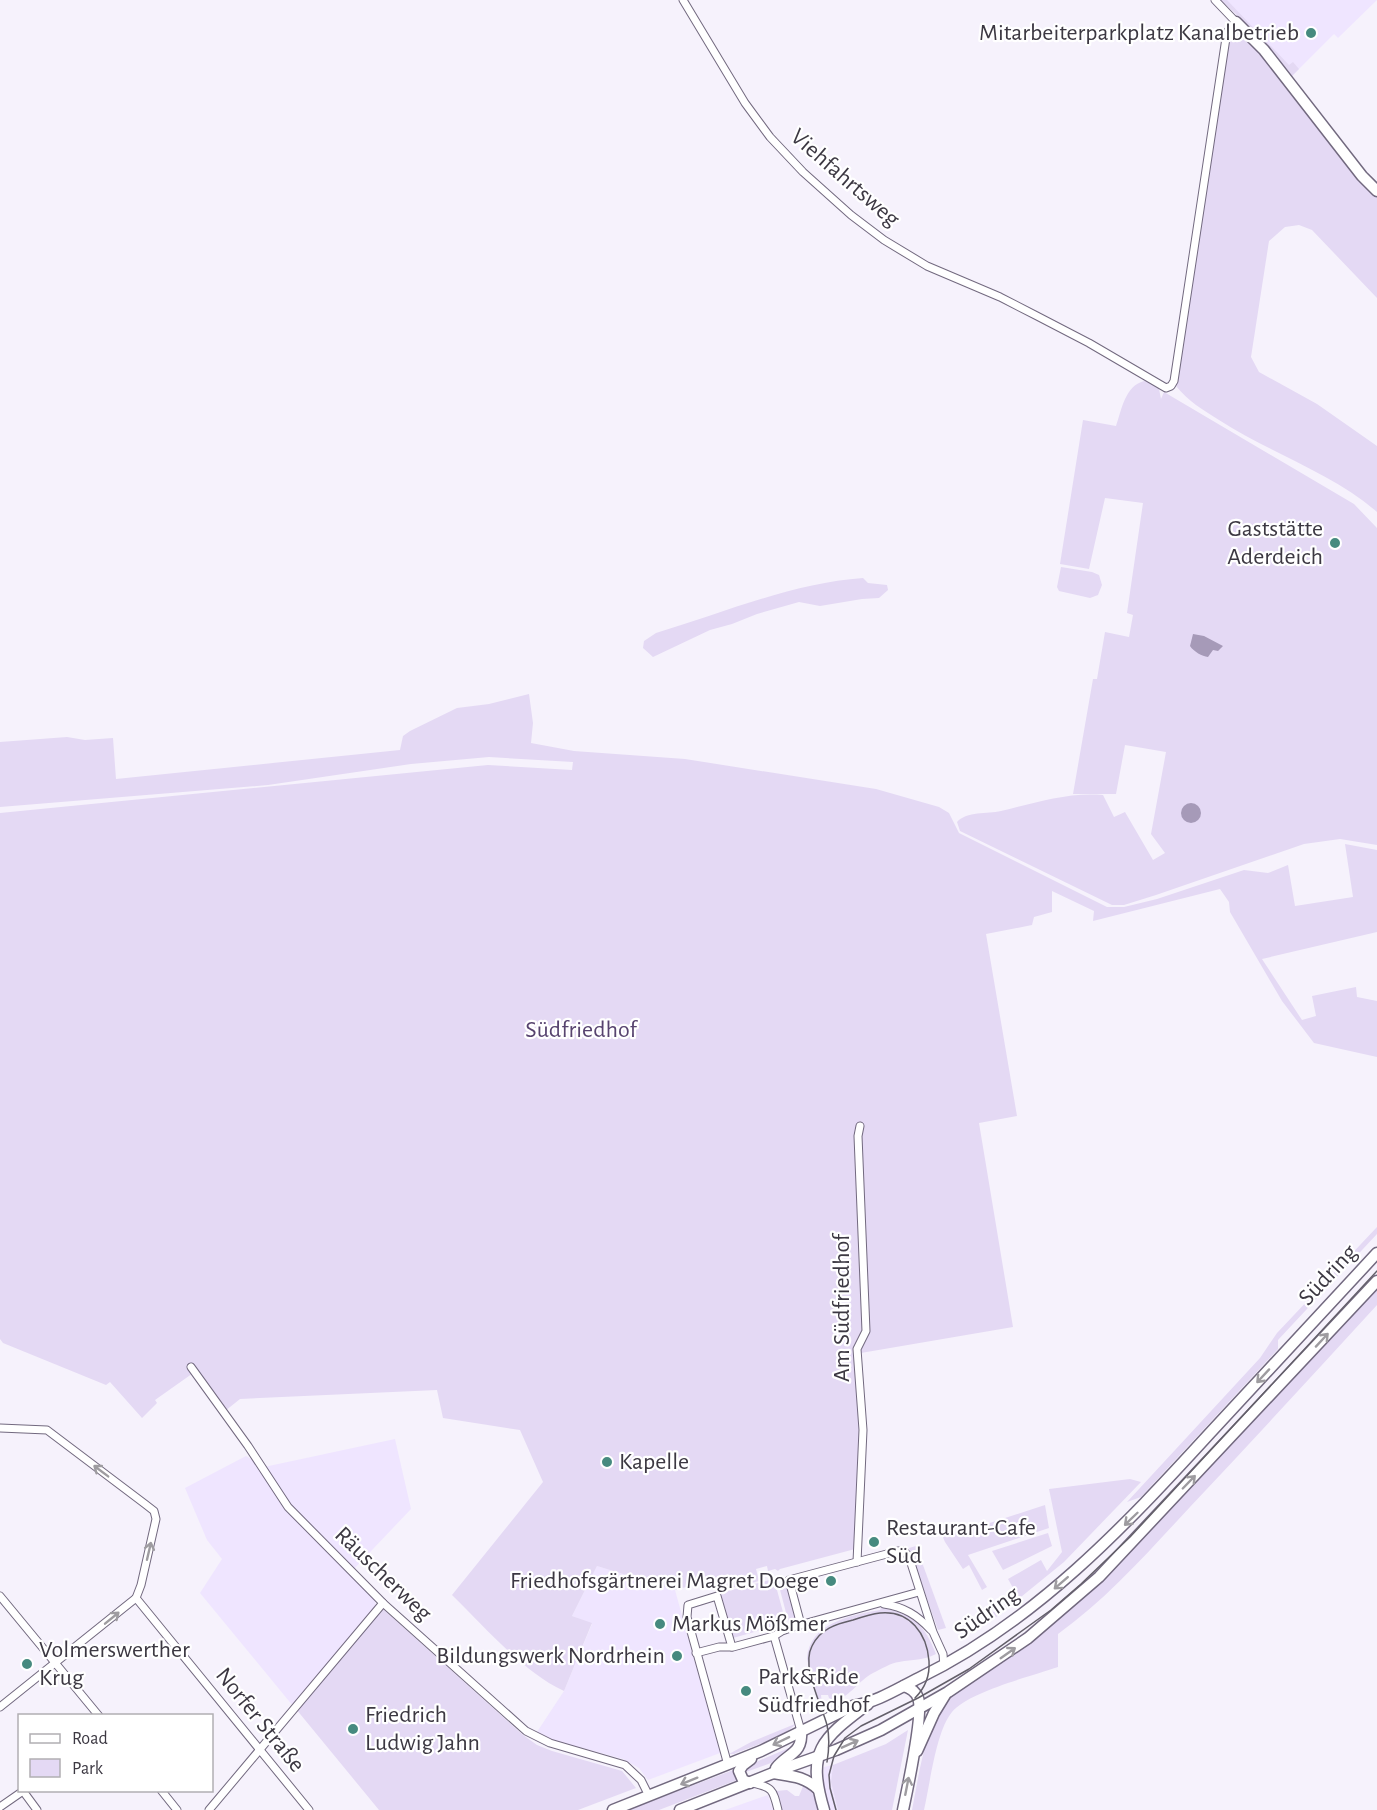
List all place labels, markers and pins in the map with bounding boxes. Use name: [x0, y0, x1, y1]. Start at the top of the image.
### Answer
place label: Mitarbeiterparkplatz Kanalbetrieb: [979, 21, 1299, 45]
marker: Mitarbeiterparkplatz Kanalbetrieb: [1304, 26, 1318, 40]
place label: Gaststätte Aderdeich: [1227, 517, 1323, 569]
marker: Gaststätte Aderdeich: [1328, 536, 1342, 550]
place label: Kapelle: [619, 1450, 689, 1474]
marker: Kapelle: [600, 1455, 614, 1469]
place label: Restaurant-Cafe Süd: [886, 1516, 1036, 1568]
marker: Restaurant-Cafe Süd: [867, 1535, 881, 1549]
place label: Friedhofsgärtnerei Magret Doege: [510, 1569, 819, 1593]
marker: Friedhofsgärtnerei Magret Doege: [824, 1574, 838, 1588]
place label: Markus Mößmer: [672, 1612, 827, 1636]
marker: Markus Mößmer: [653, 1617, 667, 1631]
place label: Volmerswerther Krug: [39, 1638, 190, 1690]
place label: Bildungswerk Nordrhein: [436, 1644, 665, 1668]
marker: Bildungswerk Nordrhein: [670, 1649, 684, 1663]
marker: Volmerswerther Krug: [20, 1657, 34, 1671]
place label: Park&Ride Südfriedhof: [758, 1665, 871, 1717]
marker: Park&Ride Südfriedhof: [739, 1684, 753, 1698]
place label: Friedrich Ludwig Jahn: [365, 1703, 480, 1755]
marker: Friedrich Ludwig Jahn: [346, 1722, 360, 1736]

